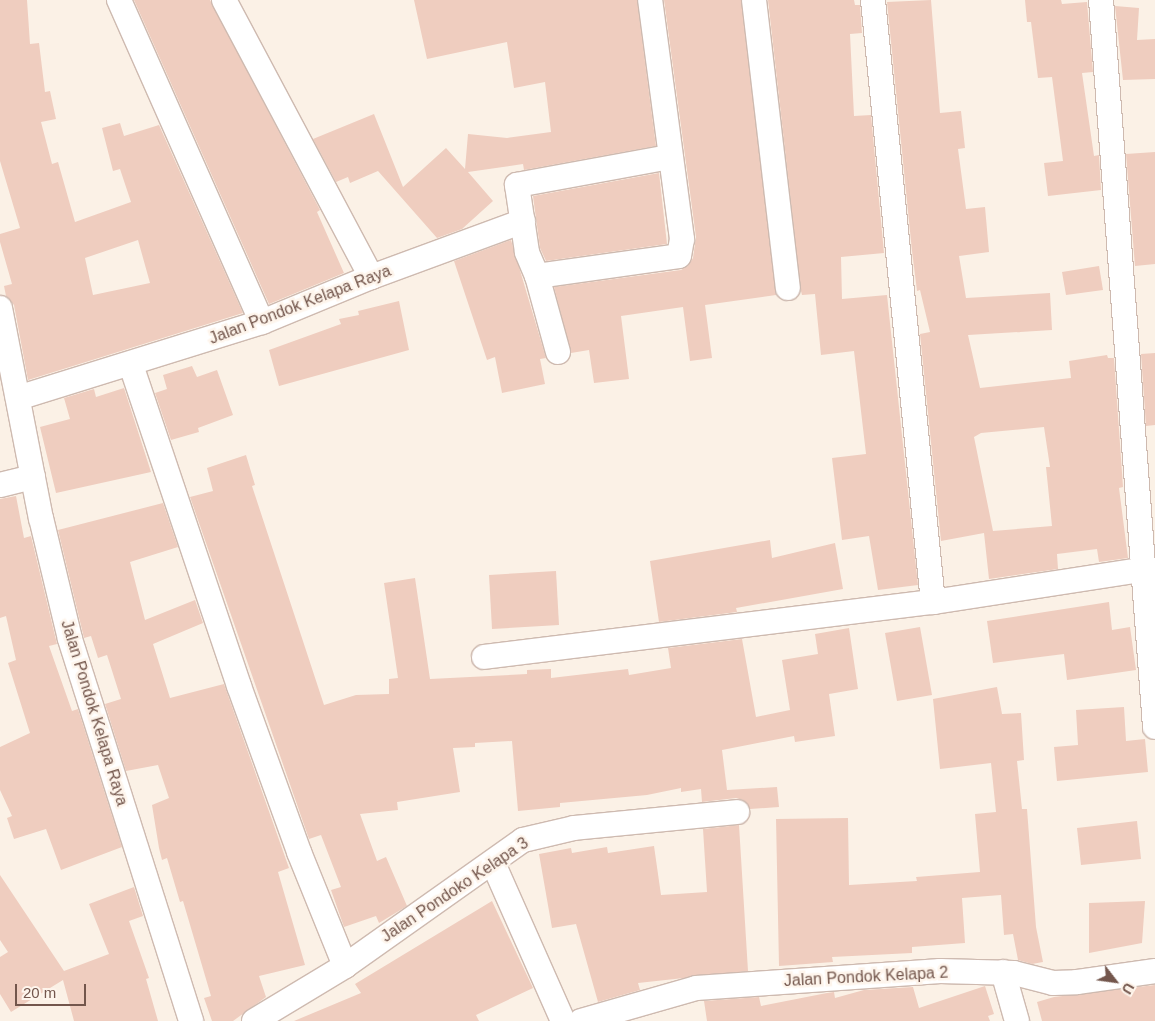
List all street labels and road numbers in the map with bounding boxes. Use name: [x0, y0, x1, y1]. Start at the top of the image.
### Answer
street label: Jalan Pondok Kelapa Raya: [206, 261, 394, 349]
street label: Jalan Pondok Kelapa Raya: [57, 618, 131, 808]
street label: Jalan Pondoko Kelapa 3: [378, 834, 532, 946]
street label: Jalan Pondok Kelapa 2: [783, 963, 949, 991]

